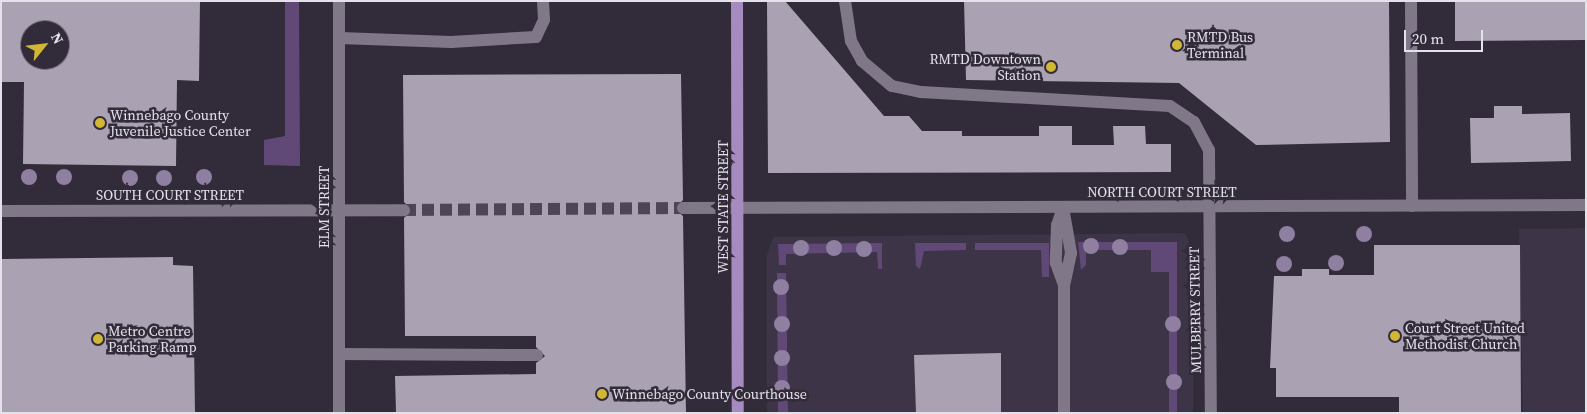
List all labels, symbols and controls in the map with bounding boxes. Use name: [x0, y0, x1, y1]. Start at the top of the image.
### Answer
north arrow: [20, 20, 70, 70]
scale bar: [1407, 20, 1486, 52]
text: 20 m: [1412, 28, 1444, 49]
text: N: [46, 29, 68, 48]
place label: RMTD Bus Terminal: [1187, 29, 1253, 62]
marker: RMTD Bus Terminal: [1171, 39, 1183, 51]
place label: RMTD Downtown Station: [929, 51, 1041, 84]
marker: RMTD Downtown Station: [1045, 61, 1057, 73]
place label: Winnebago County Juvenile Justice Center: [110, 107, 251, 140]
marker: Winnebago County Juvenile Justice Center: [94, 117, 106, 129]
street label: WEST STATE STREET: [715, 140, 731, 274]
street label: ELM STREET: [316, 166, 332, 248]
street label: NORTH COURT STREET: [1087, 184, 1237, 200]
street label: SOUTH COURT STREET: [96, 187, 244, 203]
street label: MULBERRY STREET: [1185, 246, 1205, 374]
place label: Court Street United Methodist Church: [1405, 320, 1525, 352]
place label: Metro Centre Parking Ramp: [108, 323, 197, 356]
marker: Court Street United Methodist Church: [1389, 330, 1401, 342]
marker: Metro Centre Parking Ramp: [92, 333, 104, 345]
place label: Winnebago County Courthouse: [612, 386, 807, 402]
marker: Winnebago County Courthouse: [596, 388, 608, 400]

